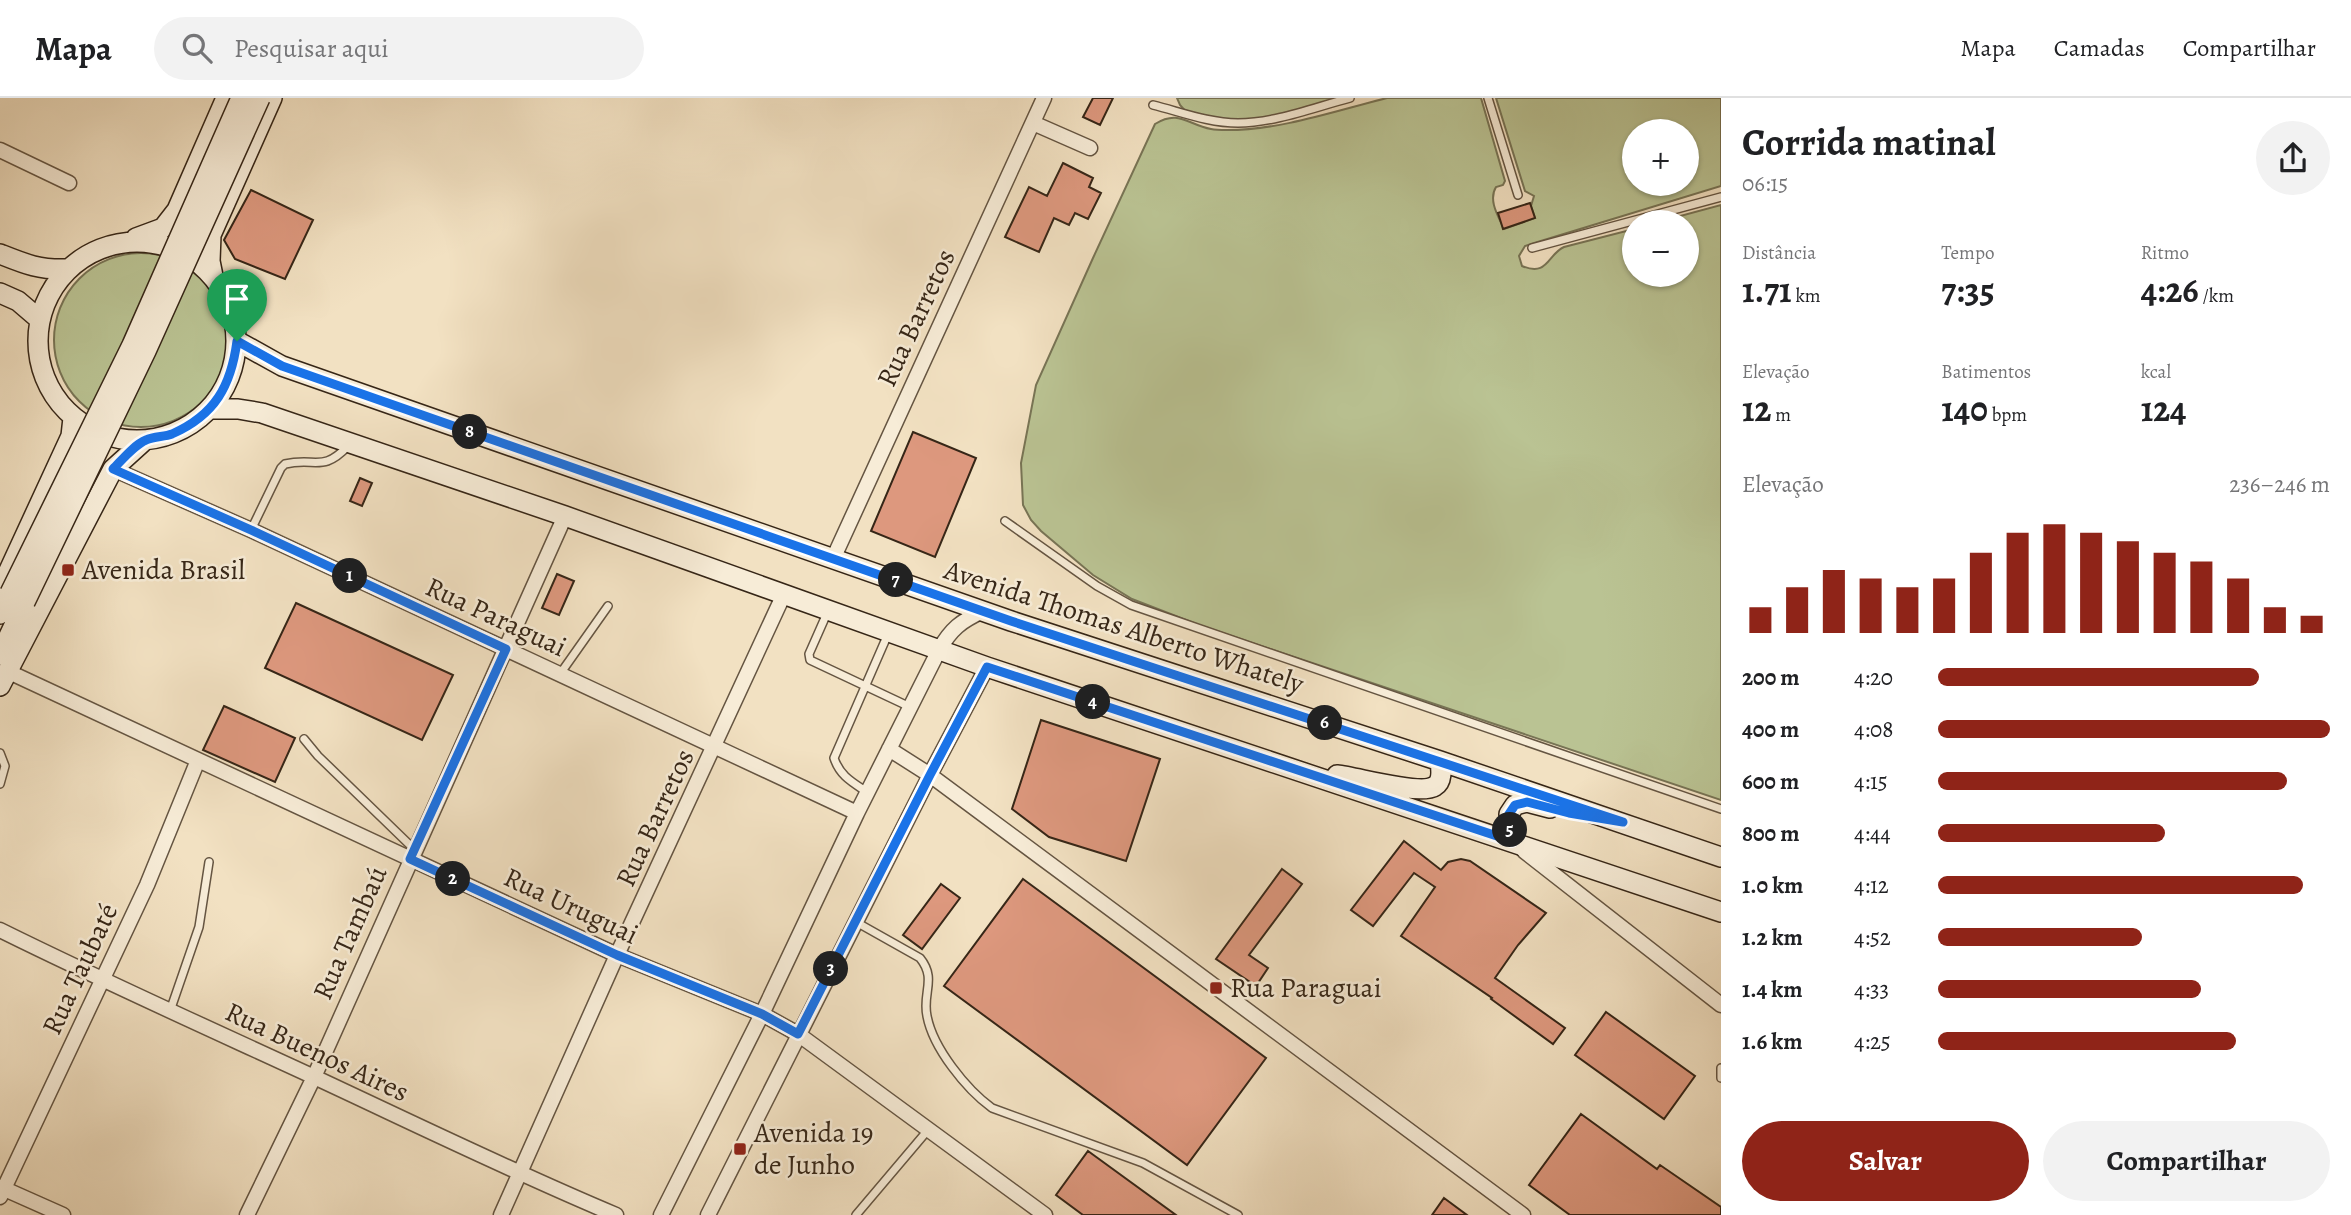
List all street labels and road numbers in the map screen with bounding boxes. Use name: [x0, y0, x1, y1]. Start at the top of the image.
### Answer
street label: Rua Barretos: [868, 243, 964, 393]
street label: Avenida Thomas Alberto Whately: [938, 551, 1309, 703]
street label: Rua Paraguai: [419, 568, 573, 666]
street label: Rua Barretos: [607, 743, 703, 893]
street label: Rua Uruguai: [497, 858, 645, 954]
street label: Rua Tambaú: [304, 859, 397, 1006]
street label: Rua Taubaté: [33, 897, 127, 1041]
street label: Rua Buenos Aires: [219, 993, 415, 1111]

